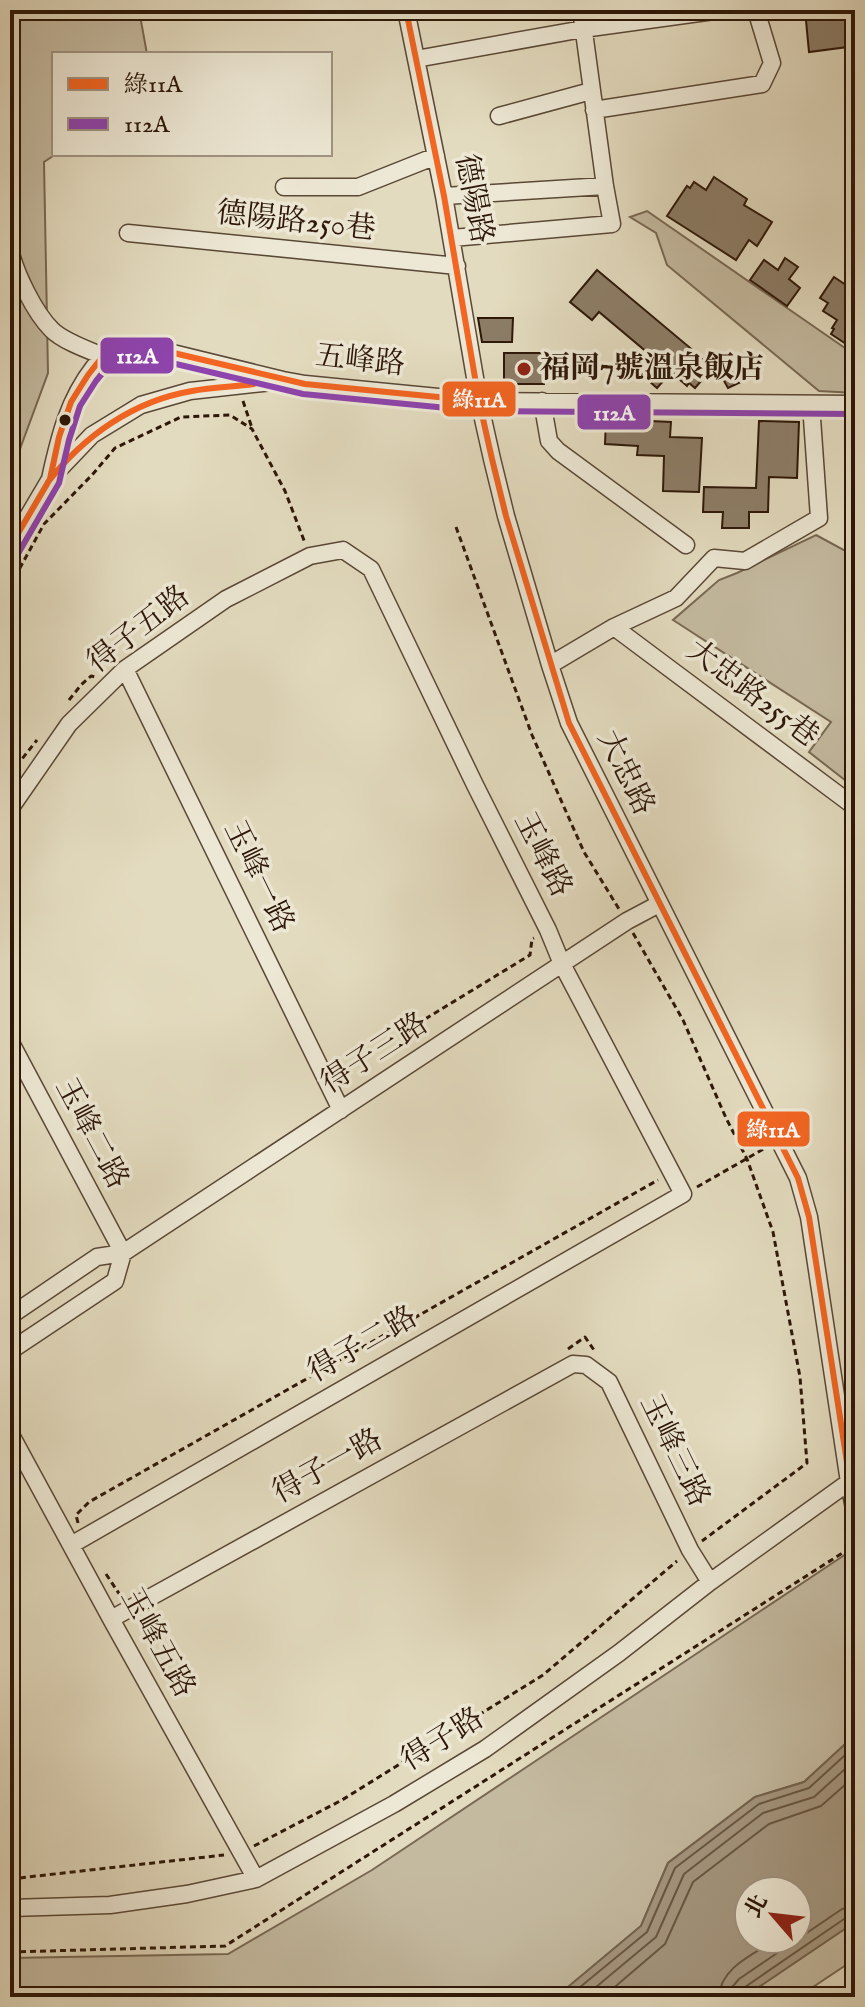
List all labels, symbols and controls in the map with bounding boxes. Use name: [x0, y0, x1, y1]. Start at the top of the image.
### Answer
legend: [52, 52, 332, 156]
text: 綠11A: [124, 70, 183, 101]
text: 112A: [124, 110, 170, 141]
street label: 德陽路: [446, 151, 500, 247]
street label: 德陽路250巷: [215, 195, 377, 249]
line badge: 112A: [99, 336, 175, 375]
street label: 五峰路: [313, 337, 407, 385]
text: 112A: [116, 343, 159, 371]
place label: 福岡7號溫泉飯店: [540, 350, 764, 388]
marker: 福岡7號溫泉飯店: [515, 360, 533, 378]
line badge: 綠11A: [441, 380, 517, 418]
text: 綠11A: [452, 387, 507, 415]
line badge: 112A: [576, 393, 652, 431]
text: 112A: [593, 400, 636, 428]
unlabelled marker: [57, 412, 73, 428]
street label: 得子五路: [80, 578, 198, 682]
street label: 大忠路255巷: [678, 632, 826, 756]
street label: 大忠路: [588, 724, 662, 822]
street label: 玉峰路: [505, 806, 579, 904]
street label: 玉峰一路: [215, 815, 301, 939]
street label: 得子三路: [314, 1005, 436, 1103]
street label: 玉峰二路: [46, 1072, 136, 1196]
line badge: 綠11A: [736, 1110, 811, 1148]
text: 綠11A: [746, 1117, 801, 1145]
street label: 得子二路: [302, 1299, 424, 1391]
street label: 玉峰三路: [631, 1389, 717, 1513]
street label: 得子一路: [266, 1421, 390, 1513]
street label: 玉峰五路: [111, 1581, 203, 1705]
street label: 得子路: [395, 1700, 491, 1780]
north arrow: [733, 1875, 813, 1955]
text: 北: [740, 1890, 775, 1923]

